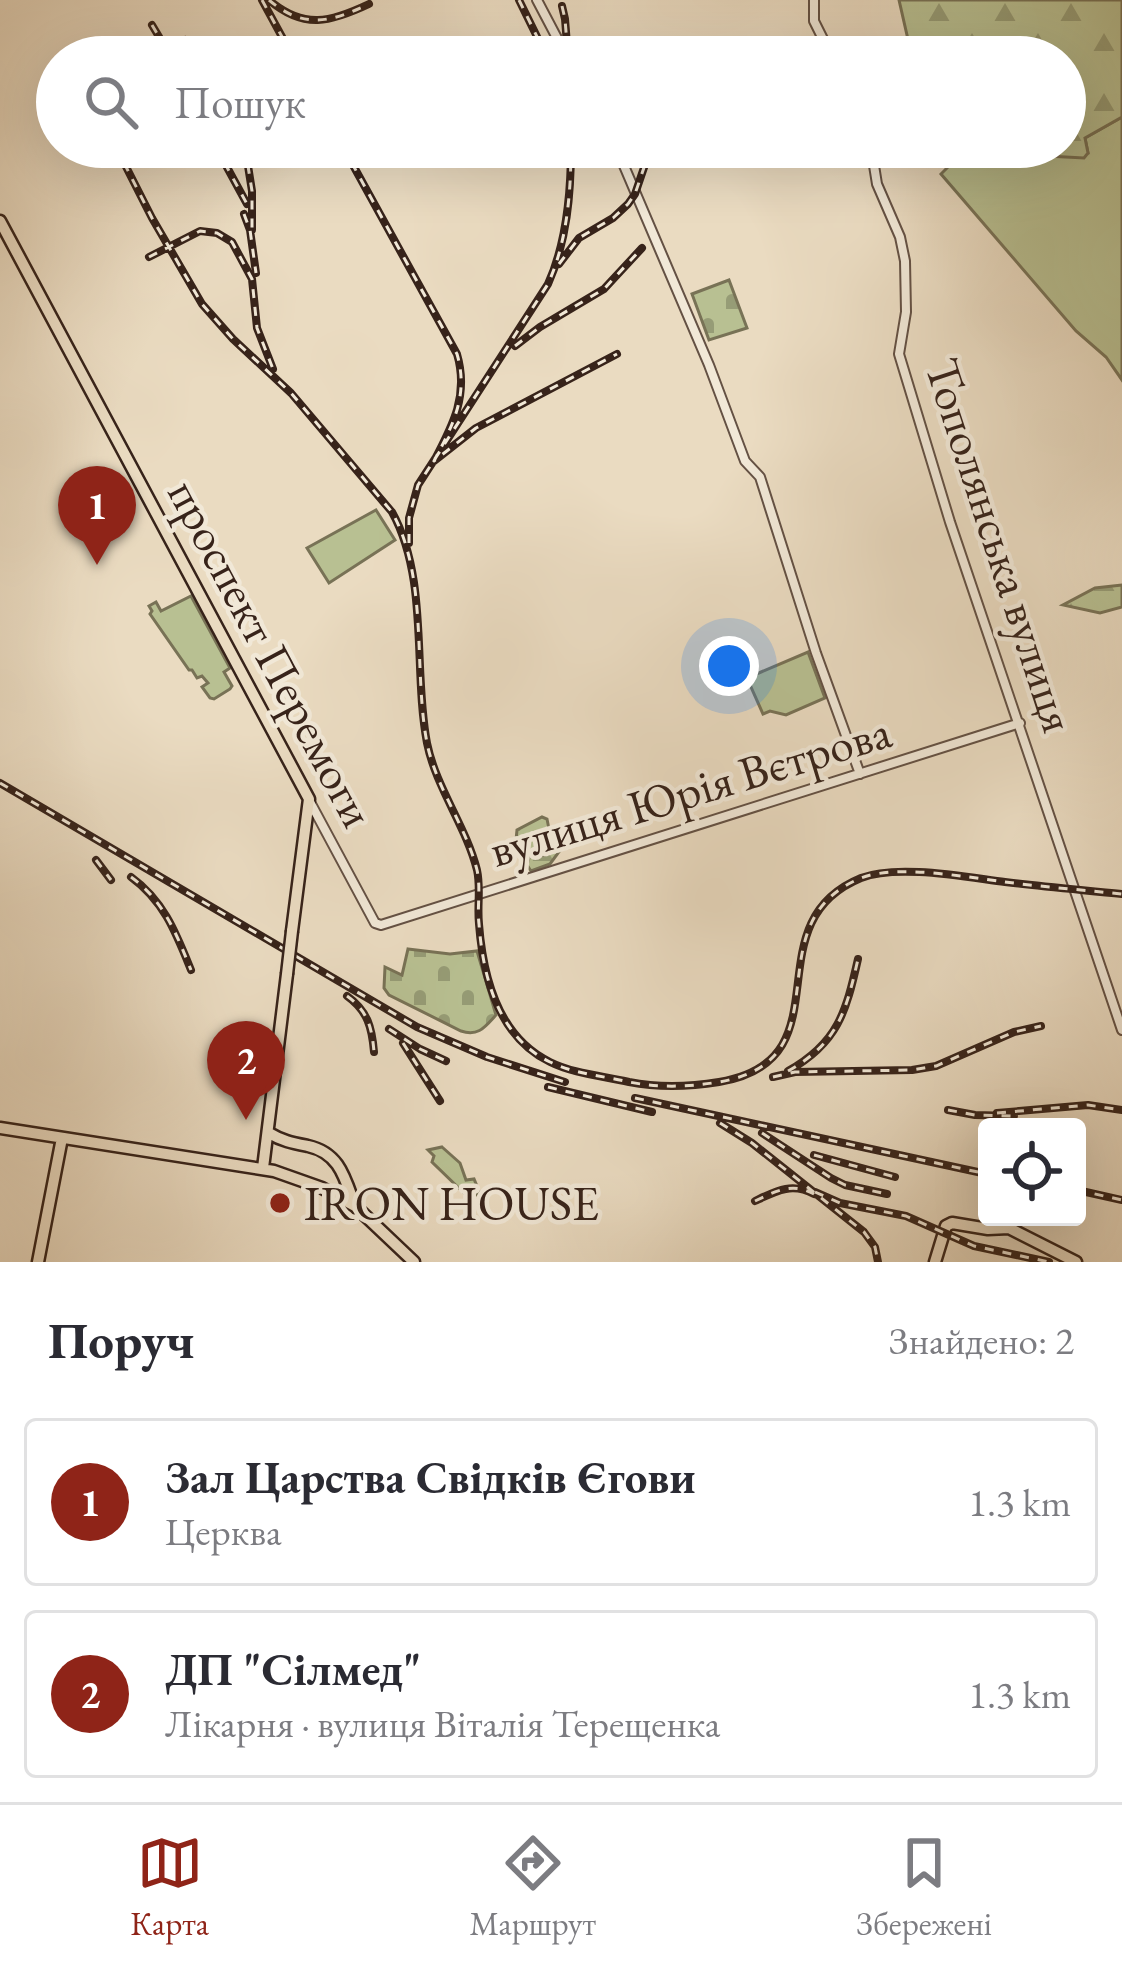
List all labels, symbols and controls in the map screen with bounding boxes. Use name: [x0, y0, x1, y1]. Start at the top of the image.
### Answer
search box: [36, 36, 1086, 168]
icon: search: [78, 69, 144, 135]
text: Пошук: [174, 73, 306, 131]
street label: Тополянська вулиця: [911, 350, 1091, 740]
pin: 1: [58, 466, 136, 565]
street label: проспект Перемоги: [154, 469, 390, 837]
your location: [699, 636, 759, 696]
street label: вулиця Юрія Вєтрова: [482, 699, 899, 881]
pin: 2: [207, 1021, 285, 1120]
map controls: [978, 1118, 1086, 1226]
button: locate: [978, 1118, 1086, 1226]
place label: IRON HOUSE: [304, 1172, 599, 1234]
marker: IRON HOUSE: [267, 1190, 293, 1216]
text: Поруч: [48, 1307, 194, 1373]
text: Знайдено: 2: [889, 1315, 1074, 1366]
text: Зал Царства Свідків Єгови: [165, 1448, 696, 1506]
text: 1: [80, 1477, 100, 1528]
text: 1.3 km: [968, 1477, 1071, 1528]
text: Церква: [165, 1506, 282, 1557]
text: ДП "Сілмед": [165, 1640, 421, 1698]
text: 2: [80, 1669, 100, 1720]
text: 1.3 km: [968, 1669, 1071, 1720]
text: Лікарня · вулиця Віталія Терещенка: [165, 1698, 720, 1749]
tab: Карта: [130, 1830, 209, 1945]
tab: Маршрут: [469, 1830, 596, 1945]
tab: Збережені: [856, 1830, 992, 1945]

